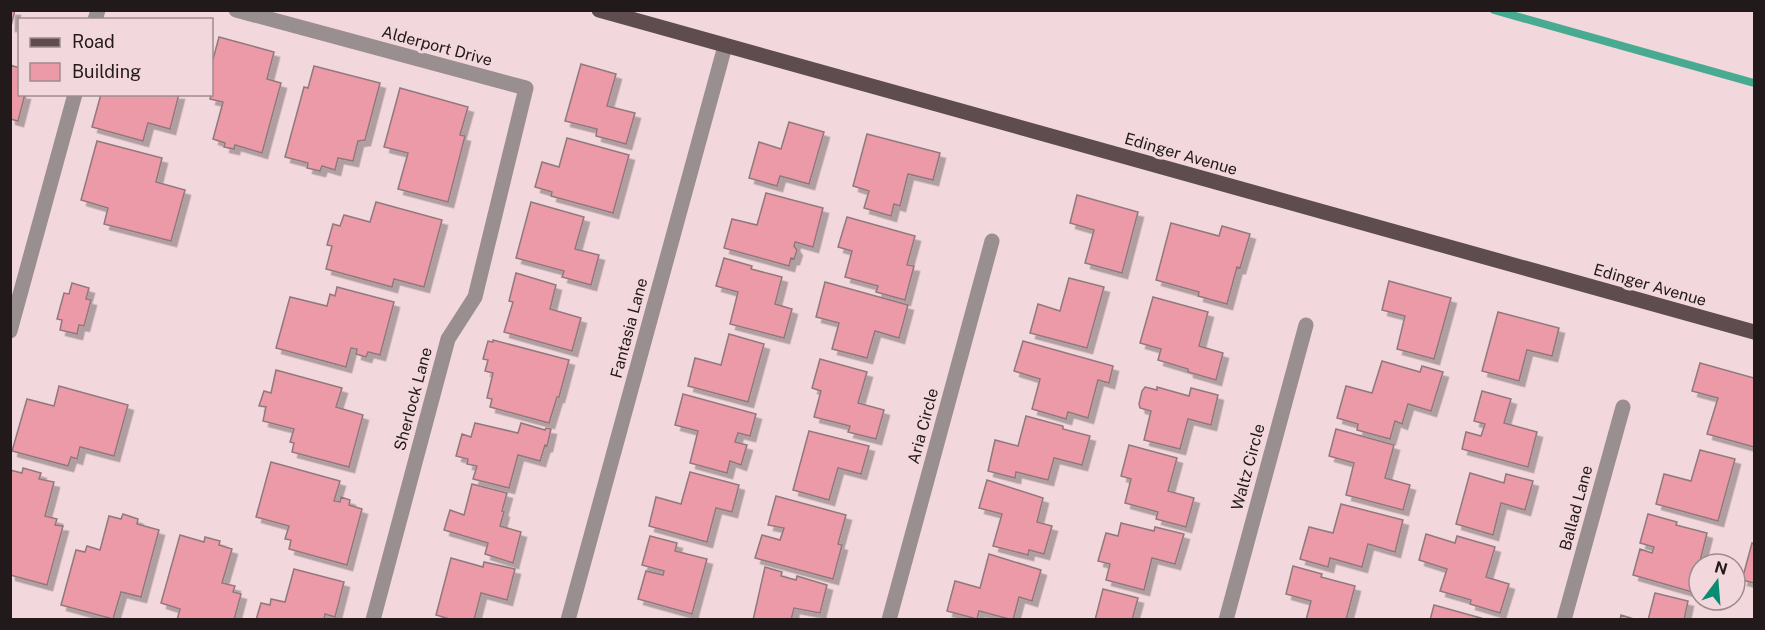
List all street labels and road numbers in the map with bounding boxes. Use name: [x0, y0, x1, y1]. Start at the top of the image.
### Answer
street label: Alderport Drive: [380, 22, 494, 70]
street label: Edinger Avenue: [1122, 129, 1240, 179]
street label: Edinger Avenue: [1591, 260, 1709, 310]
street label: Fantasia Lane: [607, 276, 651, 380]
street label: Sherlock Lane: [390, 345, 436, 453]
street label: Aria Circle: [904, 386, 942, 466]
street label: Waltz Circle: [1227, 422, 1269, 512]
street label: Ballad Lane: [1556, 463, 1596, 553]

